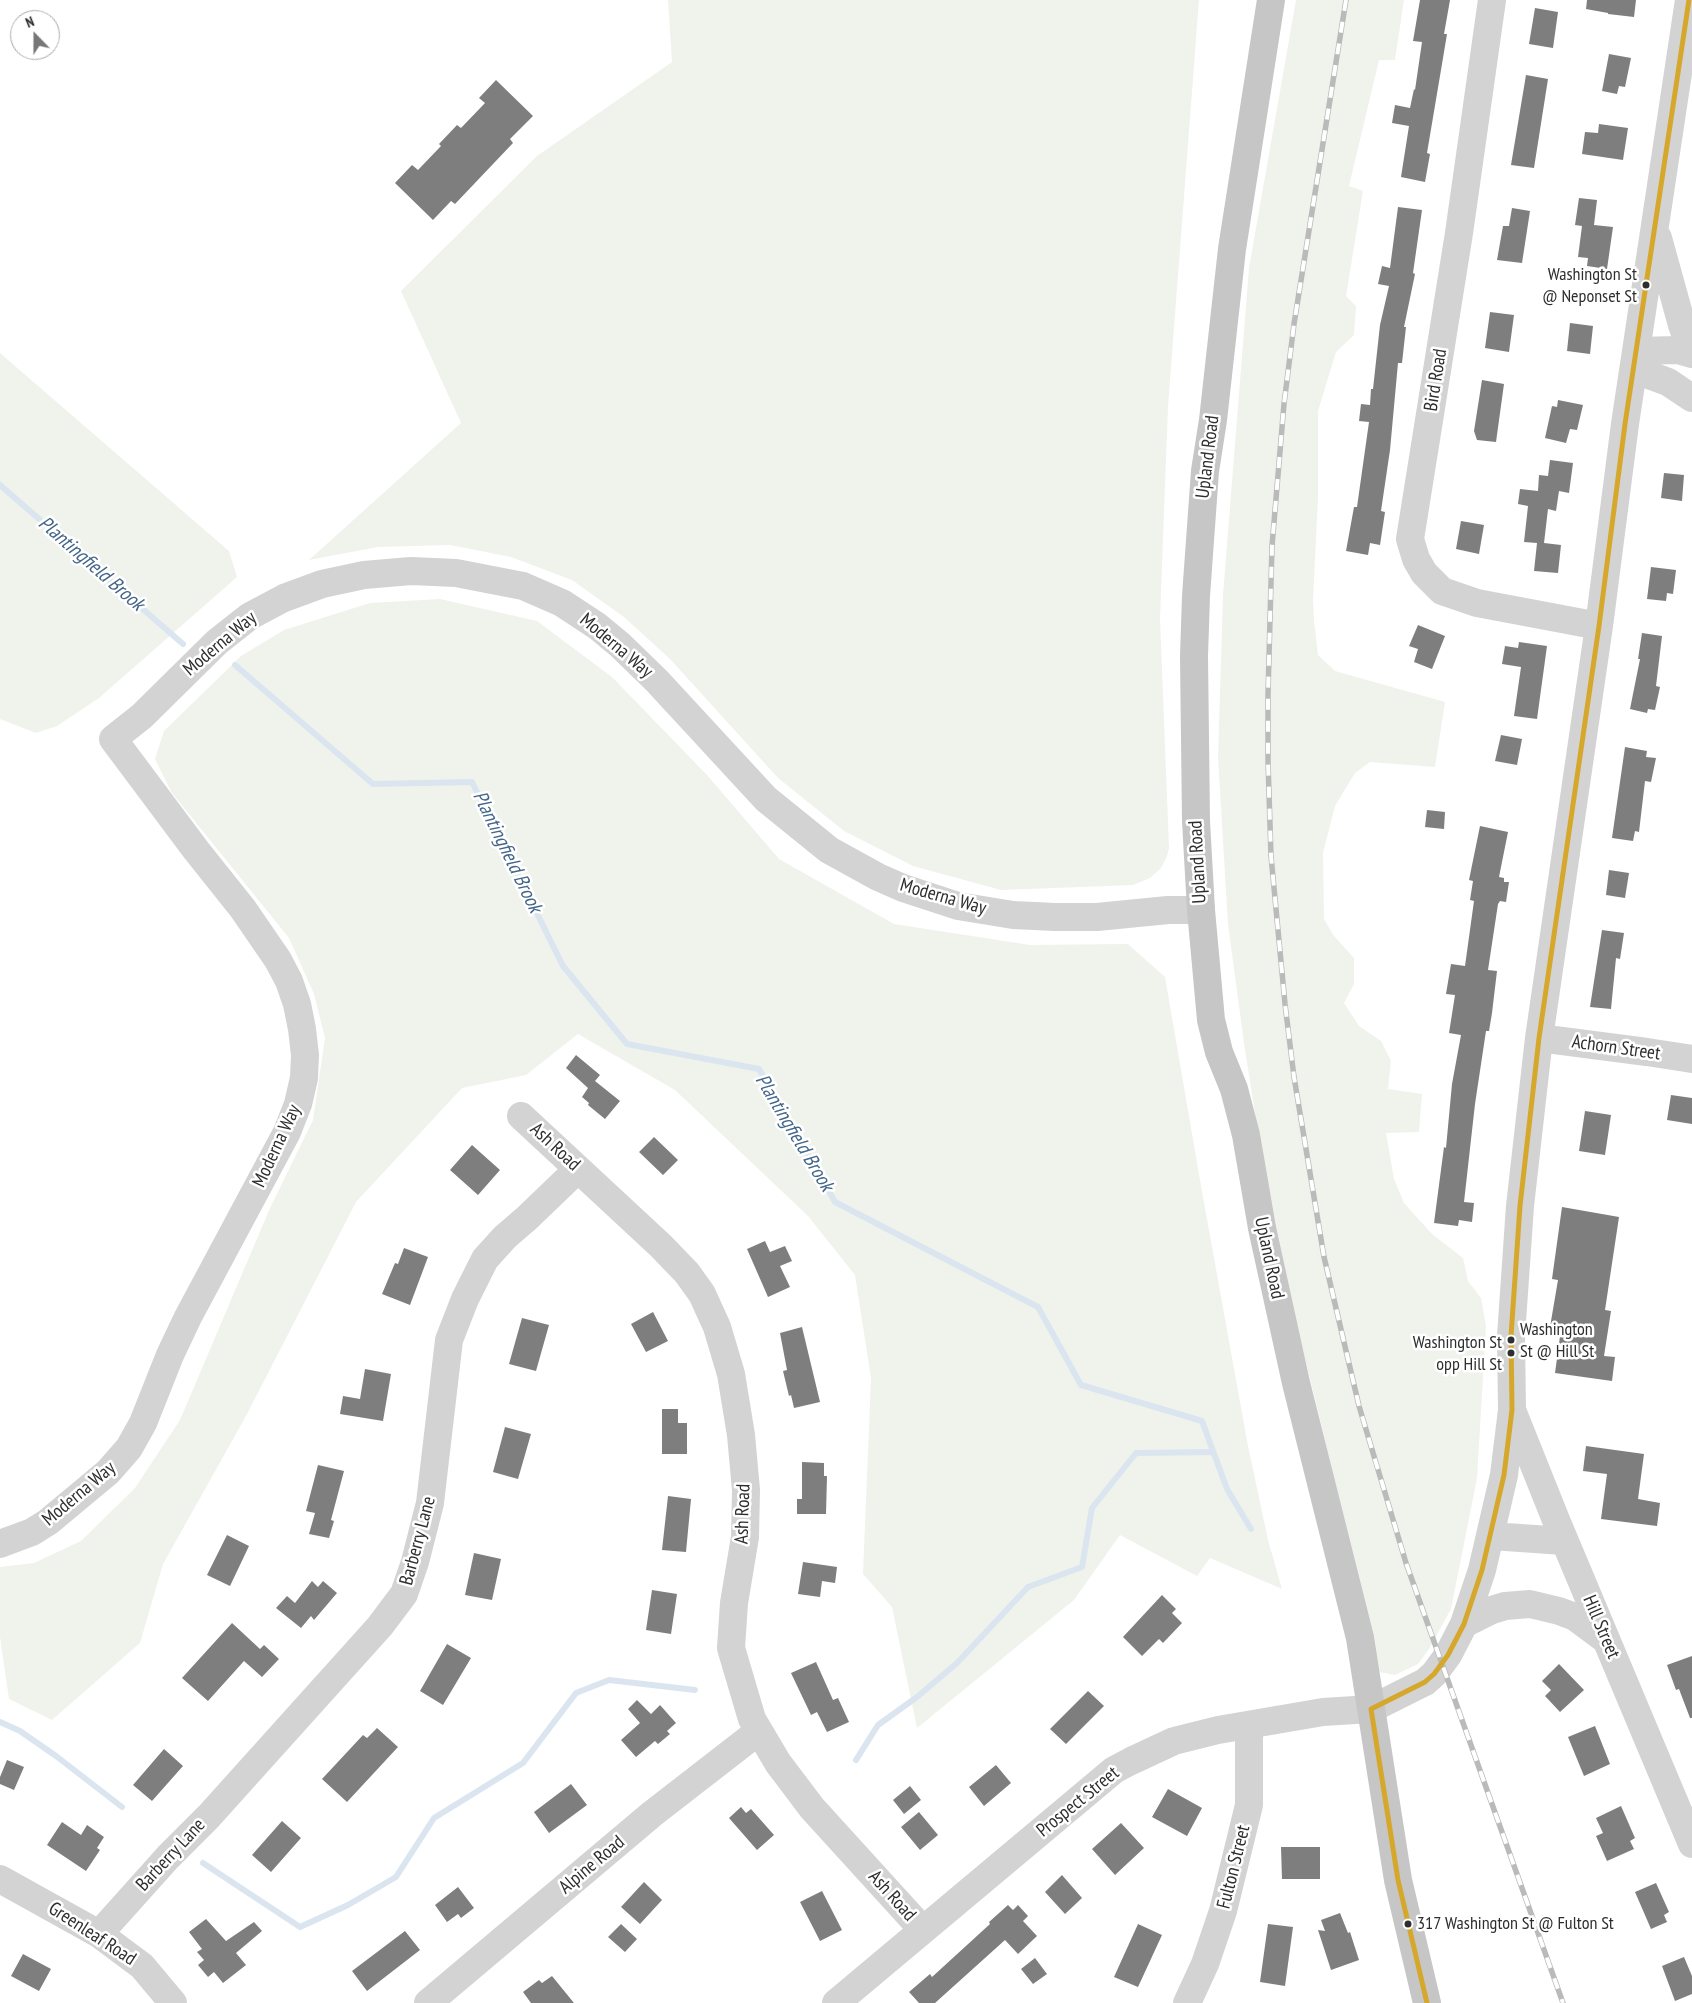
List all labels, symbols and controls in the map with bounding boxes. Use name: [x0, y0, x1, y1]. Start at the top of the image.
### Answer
north arrow: [10, 10, 60, 60]
text: N: [23, 12, 37, 32]
place label: Washington St @ Neponset St: [1542, 264, 1637, 306]
marker: Washington St @ Neponset St: [1641, 280, 1651, 290]
street label: Bird Road: [1420, 347, 1452, 413]
street label: Upland Road: [1192, 414, 1224, 500]
water label: Plantingfield Brook: [33, 512, 149, 616]
street label: Moderna Way: [179, 607, 261, 681]
street label: Moderna Way: [575, 609, 657, 683]
water label: Plantingfield Brook: [467, 787, 547, 917]
street label: Upland Road: [1184, 820, 1212, 904]
street label: Moderna Way: [897, 874, 989, 920]
street label: Achorn Street: [1570, 1031, 1662, 1065]
water label: Plantingfield Brook: [750, 1070, 838, 1196]
street label: Moderna Way: [248, 1101, 306, 1191]
street label: Ash Road: [525, 1118, 585, 1176]
street label: Upland Road: [1249, 1215, 1289, 1301]
place label: Washington St @ Hill St: [1520, 1319, 1594, 1362]
place label: Washington St opp Hill St: [1413, 1332, 1502, 1375]
marker: Washington St @ Hill St: [1506, 1335, 1516, 1345]
marker: Washington St opp Hill St: [1506, 1348, 1516, 1358]
street label: Moderna Way: [38, 1457, 120, 1531]
street label: Ash Road: [731, 1484, 755, 1544]
street label: Barberry Lane: [395, 1494, 441, 1588]
street label: Hill Street: [1578, 1592, 1624, 1662]
street label: Prospect Street: [1032, 1762, 1124, 1842]
street label: Barberry Lane: [132, 1814, 210, 1896]
street label: Fulton Street: [1213, 1823, 1255, 1911]
street label: Alpine Road: [555, 1831, 629, 1899]
street label: Ash Road: [863, 1866, 921, 1926]
street label: Greenleaf Road: [44, 1897, 140, 1971]
place label: 317 Washington St @ Fulton St: [1417, 1913, 1614, 1935]
marker: 317 Washington St @ Fulton St: [1403, 1919, 1413, 1929]

